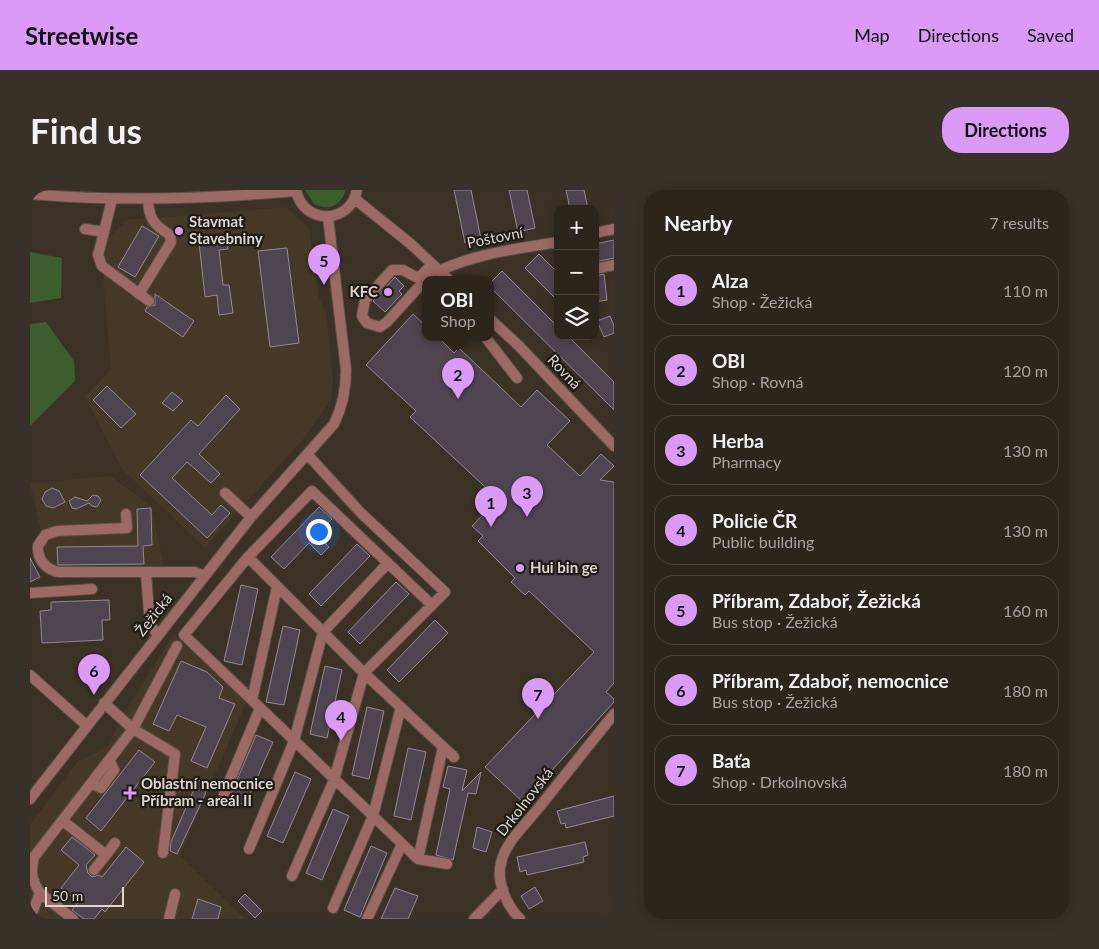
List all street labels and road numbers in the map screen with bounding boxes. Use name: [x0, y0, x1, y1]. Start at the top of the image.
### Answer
street label: Poštovní: [465, 222, 526, 251]
street label: Rovná: [544, 350, 585, 392]
street label: Žežická: [131, 589, 175, 639]
street label: Drkolnovská: [492, 764, 556, 839]

